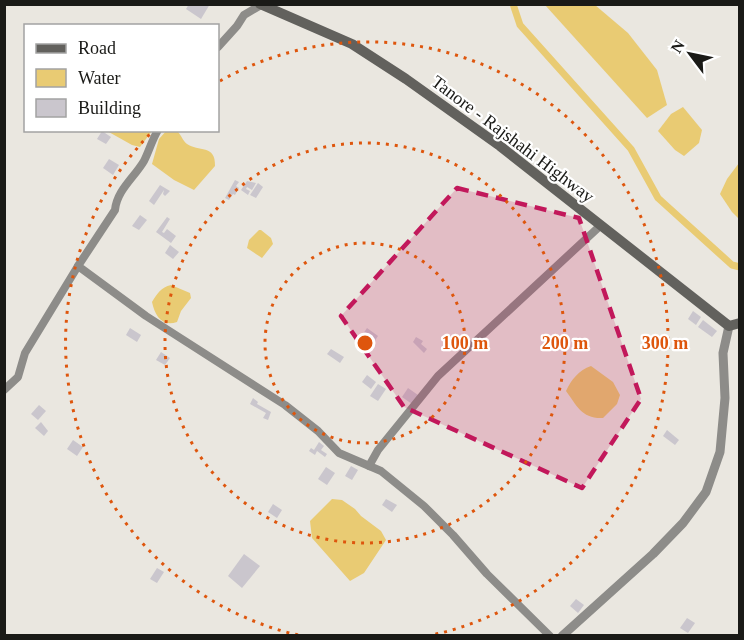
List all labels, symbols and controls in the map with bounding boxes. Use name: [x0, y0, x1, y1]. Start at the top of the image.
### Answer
legend: [24, 24, 219, 132]
north arrow: [660, 24, 720, 84]
text: N: [667, 37, 688, 56]
text: Road: [78, 38, 116, 58]
text: Water: [78, 68, 121, 88]
street label: Tanore - Rajshahi Highway: [428, 71, 598, 207]
text: Building: [78, 98, 141, 118]
centre of rings: [355, 333, 375, 353]
text: 100 m: [442, 333, 488, 353]
text: 200 m: [542, 333, 588, 353]
text: 300 m: [642, 333, 688, 353]

